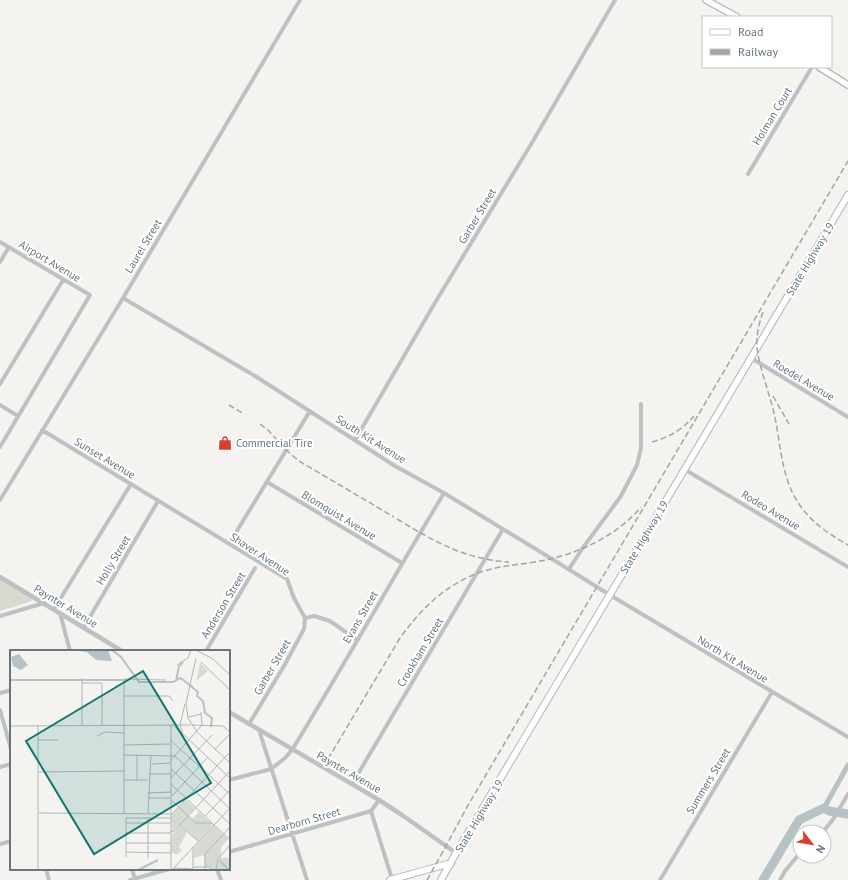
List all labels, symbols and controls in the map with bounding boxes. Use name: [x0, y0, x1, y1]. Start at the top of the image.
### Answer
legend: [702, 16, 832, 68]
text: Road: [738, 24, 763, 39]
text: Railway: [738, 44, 778, 59]
street label: Holman Court: [749, 84, 795, 148]
street label: Garber Street: [455, 185, 499, 246]
street label: Laurel Street: [121, 216, 165, 276]
street label: State Highway 19: [783, 220, 837, 298]
street label: Airport Avenue: [17, 237, 84, 285]
street label: Roedel Avenue: [771, 356, 838, 404]
street label: South Kit Avenue: [333, 412, 409, 467]
street label: Sunset Avenue: [72, 434, 138, 482]
shop icon: Commercial Tire: [217, 435, 233, 451]
place label: Commercial Tire: [236, 436, 313, 450]
street label: Blomquist Avenue: [299, 487, 379, 543]
street label: Rodeo Avenue: [739, 487, 803, 533]
street label: State Highway 19: [617, 498, 671, 576]
street label: Shaver Avenue: [227, 529, 293, 579]
street label: Holly Street: [93, 532, 133, 587]
street label: Anderson Street: [198, 569, 249, 641]
street label: Paynter Avenue: [31, 581, 101, 631]
street label: Evans Street: [339, 588, 381, 646]
street label: Crookham Street: [394, 615, 446, 689]
street label: North Kit Avenue: [695, 632, 771, 686]
street label: Garber Street: [250, 636, 294, 697]
inset map: [10, 650, 230, 870]
street label: Summers Street: [683, 745, 733, 817]
street label: Paynter Avenue: [314, 748, 384, 796]
street label: State Highway 19: [452, 777, 506, 855]
street label: Dearborn Street: [266, 804, 342, 838]
north arrow: [792, 824, 832, 864]
text: N: [813, 842, 828, 856]

